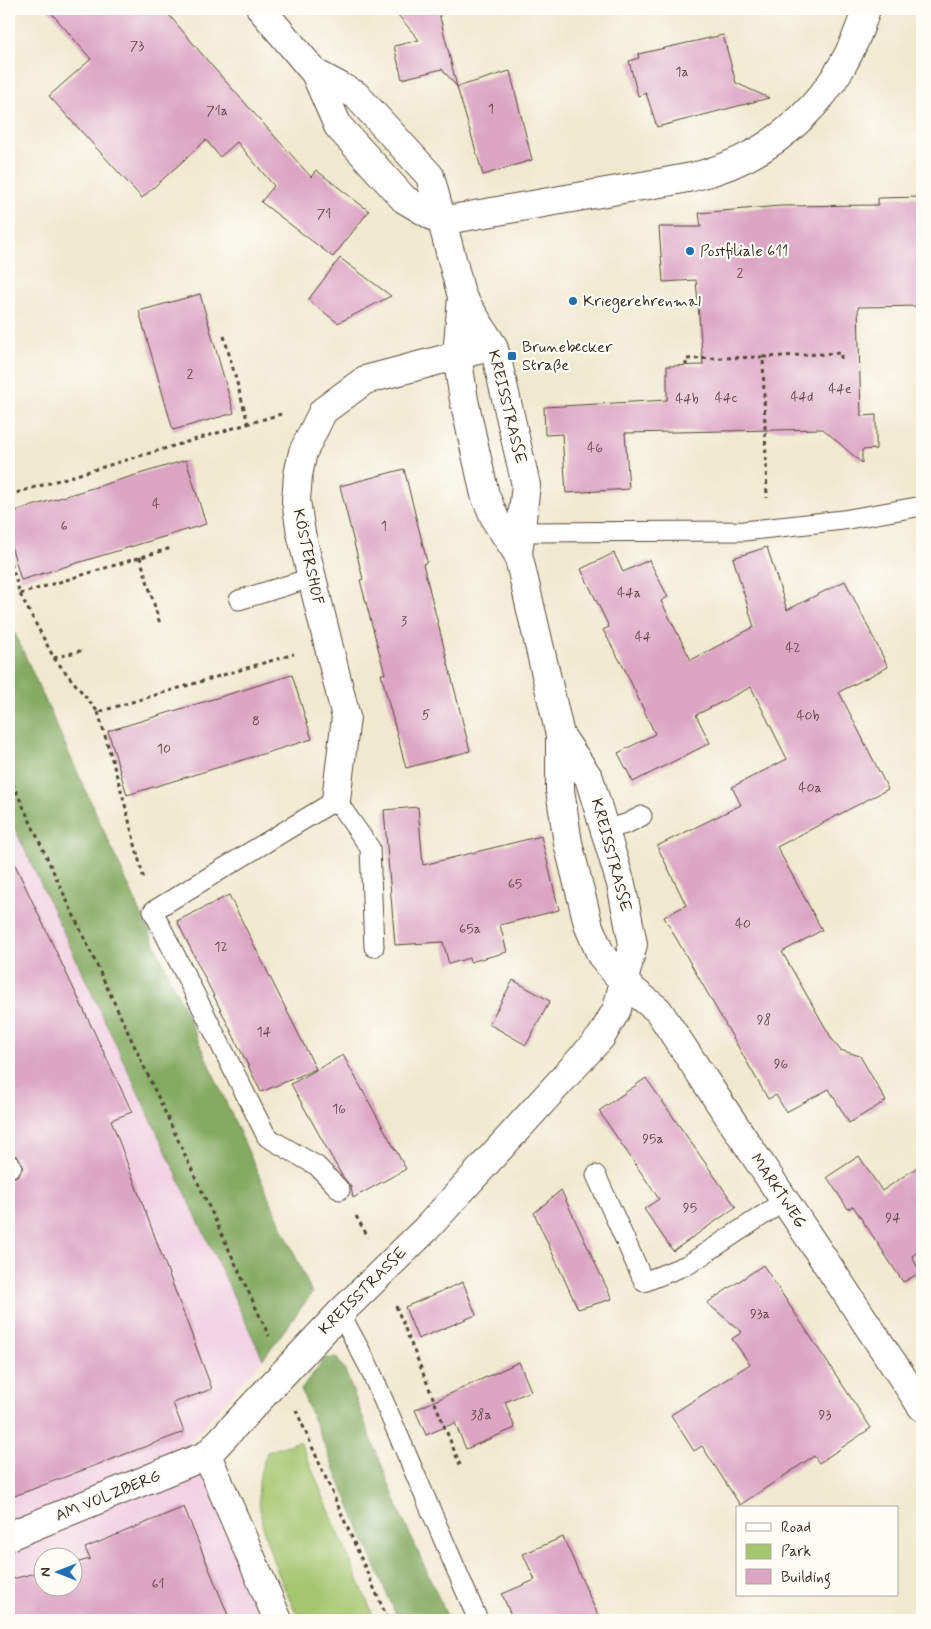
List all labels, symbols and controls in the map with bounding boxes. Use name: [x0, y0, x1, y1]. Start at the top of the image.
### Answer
house number: 73: [130, 37, 144, 55]
house number: 1a: [675, 63, 689, 81]
house number: 1: [488, 100, 494, 118]
house number: 71a: [206, 102, 228, 120]
house number: 71: [317, 205, 331, 223]
place label: Postfiliale 611: [700, 241, 788, 262]
marker: Postfiliale 611: [684, 245, 696, 257]
house number: 2: [737, 264, 744, 282]
place label: Kriegerehrenmal: [583, 291, 701, 313]
marker: Kriegerehrenmal: [567, 295, 579, 307]
place label: Brunebecker Straße: [522, 337, 613, 376]
street label: KREISSTRASSE: [483, 348, 531, 466]
marker: Brunebecker Straße: [506, 350, 518, 362]
house number: 2: [187, 365, 194, 383]
house number: 44e: [828, 380, 852, 398]
house number: 44d: [790, 388, 814, 406]
house number: 44c: [715, 389, 737, 407]
house number: 44b: [675, 390, 699, 408]
house number: 46: [587, 439, 603, 457]
house number: 4: [152, 495, 160, 513]
street label: KÖSTERSHOF: [288, 507, 328, 607]
house number: 6: [60, 517, 68, 535]
house number: 1: [381, 517, 387, 535]
house number: 44a: [617, 584, 641, 602]
house number: 3: [401, 612, 407, 630]
house number: 44: [635, 628, 652, 646]
house number: 42: [785, 639, 801, 657]
house number: 5: [422, 706, 430, 724]
house number: 40b: [796, 707, 820, 725]
house number: 8: [252, 712, 260, 730]
house number: 10: [157, 740, 171, 758]
house number: 40a: [798, 779, 822, 797]
street label: KREISSTRASSE: [586, 796, 636, 914]
house number: 65: [508, 875, 522, 893]
house number: 40: [735, 915, 751, 933]
house number: 65a: [459, 920, 481, 938]
house number: 12: [214, 938, 228, 956]
house number: 98: [757, 1011, 771, 1029]
house number: 14: [257, 1023, 272, 1041]
house number: 96: [774, 1055, 789, 1073]
house number: 16: [332, 1100, 346, 1118]
house number: 95a: [642, 1130, 664, 1148]
street label: MARKTWEG: [745, 1150, 811, 1232]
house number: 95: [683, 1199, 697, 1217]
house number: 94: [885, 1209, 901, 1227]
street label: KREISSTRASSE: [314, 1242, 412, 1340]
house number: 93a: [750, 1305, 770, 1323]
house number: 38a: [470, 1406, 492, 1424]
house number: 93: [819, 1406, 831, 1424]
street label: AM VOLZBERG: [52, 1465, 164, 1527]
legend: [736, 1506, 898, 1596]
text: Road: [781, 1518, 811, 1538]
text: Park: [781, 1542, 811, 1562]
north arrow: [32, 1546, 82, 1596]
text: N: [37, 1567, 55, 1577]
text: Building: [781, 1568, 831, 1589]
house number: 61: [151, 1575, 165, 1593]

